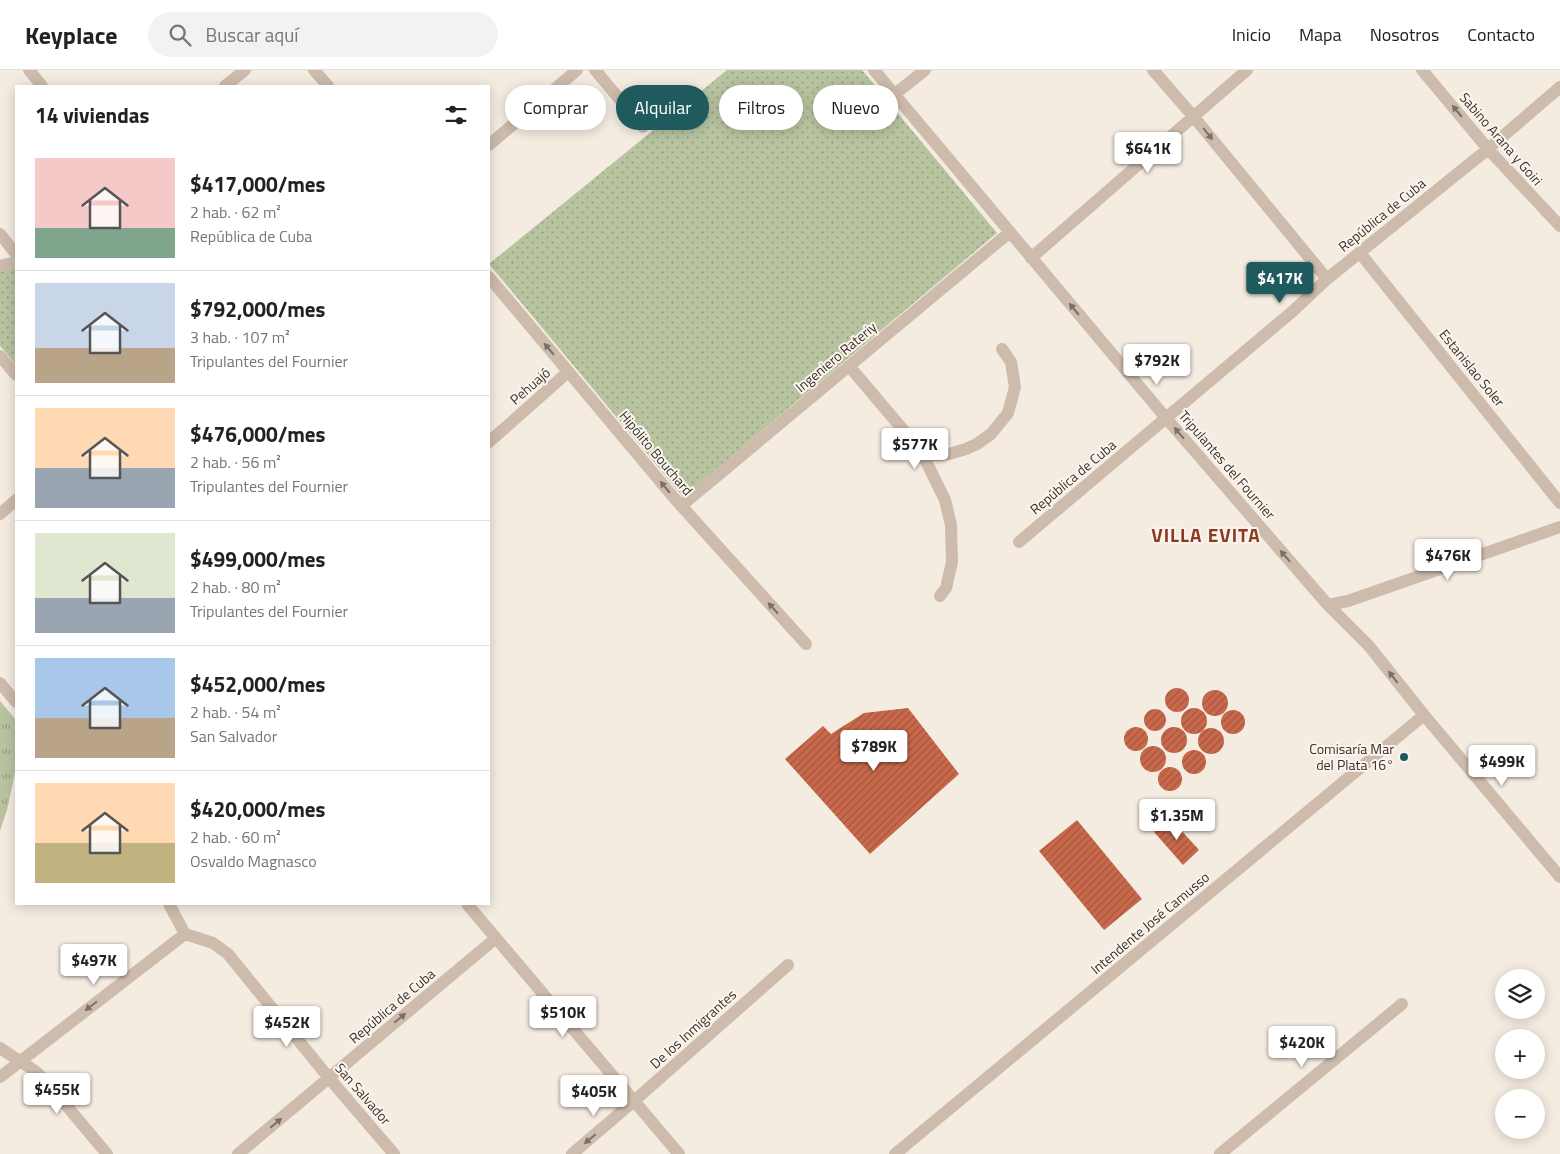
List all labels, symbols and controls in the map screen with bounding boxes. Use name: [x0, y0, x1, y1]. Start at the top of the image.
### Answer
search box: [148, 12, 498, 57]
text: Keyplace: [25, 17, 118, 53]
text: Buscar aquí: [206, 20, 298, 49]
icon: search: [166, 21, 194, 49]
text: Inicio: [1232, 21, 1271, 48]
text: Mapa: [1299, 21, 1342, 48]
text: Nosotros: [1370, 21, 1439, 48]
text: Contacto: [1467, 21, 1535, 48]
chip: Comprar: [505, 85, 606, 130]
chip: Alquilar: [616, 85, 709, 130]
chip: Filtros: [719, 85, 803, 130]
chip: Nuevo: [813, 85, 898, 130]
street label: Sabino Arana y Goiri: [1455, 87, 1548, 190]
text: 14 viviendas: [35, 99, 149, 131]
icon: filters: [442, 101, 470, 129]
one-way arrow: [1451, 105, 1462, 118]
one-way arrow: [1202, 127, 1213, 140]
pin: $641K: [1113, 132, 1183, 174]
text: $641K: [1125, 136, 1171, 160]
text: $417,000/mes: [190, 168, 325, 200]
street label: República de Cuba: [1333, 173, 1430, 256]
icon: home: [75, 178, 135, 238]
text: 2 hab. · 62 m²: [190, 200, 281, 224]
text: República de Cuba: [190, 224, 312, 248]
pin: $417K: [1245, 262, 1315, 304]
text: $417K: [1257, 266, 1303, 290]
text: $792,000/mes: [190, 293, 325, 325]
one-way arrow: [1069, 302, 1080, 315]
icon: home: [75, 303, 135, 363]
street label: Ingeniero Rateriy: [790, 316, 881, 397]
text: 3 hab. · 107 m²: [190, 325, 290, 349]
street label: Estanislao Soler: [1435, 325, 1510, 411]
one-way arrow: [543, 343, 554, 356]
pin: $792K: [1122, 344, 1192, 386]
text: $792K: [1134, 348, 1180, 372]
text: Tripulantes del Fournier: [190, 349, 348, 373]
street label: Pehuajó: [505, 362, 555, 409]
street label: Hipólito Bouchard: [615, 406, 698, 500]
street label: Tripulantes del Fournier: [1174, 406, 1281, 524]
text: $476,000/mes: [190, 418, 325, 450]
one-way arrow: [1173, 427, 1185, 439]
icon: home: [75, 428, 135, 488]
pin: $577K: [880, 428, 950, 470]
text: $577K: [892, 432, 938, 456]
street label: República de Cuba: [1025, 434, 1120, 519]
text: 2 hab. · 56 m²: [190, 450, 281, 474]
text: Tripulantes del Fournier: [190, 474, 348, 498]
one-way arrow: [659, 481, 670, 494]
district label: VILLA EVITA: [1151, 520, 1261, 549]
pin: $476K: [1413, 538, 1483, 581]
text: $499,000/mes: [190, 543, 325, 575]
text: $476K: [1425, 543, 1471, 567]
one-way arrow: [1280, 549, 1291, 562]
icon: home: [75, 553, 135, 613]
text: 2 hab. · 80 m²: [190, 575, 281, 599]
text: Tripulantes del Fournier: [190, 599, 348, 623]
one-way arrow: [768, 601, 779, 614]
text: $452,000/mes: [190, 668, 325, 700]
one-way arrow: [1388, 671, 1399, 684]
icon: home: [75, 678, 135, 738]
text: 2 hab. · 54 m²: [190, 700, 281, 724]
text: San Salvador: [190, 724, 277, 748]
pin: $789K: [839, 730, 909, 772]
text: $789K: [851, 734, 897, 758]
place label: Comisaría Mar del Plata 16°: [1309, 738, 1394, 775]
pin: $499K: [1467, 744, 1537, 787]
text: $499K: [1479, 749, 1525, 773]
marker: Comisaría Mar del Plata 16°: [1398, 751, 1410, 763]
text: $420,000/mes: [190, 793, 325, 825]
pin: $1.35M: [1136, 798, 1218, 841]
icon: home: [75, 803, 135, 863]
text: $1.35M: [1150, 803, 1204, 827]
text: 2 hab. · 60 m²: [190, 825, 281, 849]
text: Osvaldo Magnasco: [190, 849, 317, 873]
street label: Intendente José Camusso: [1086, 866, 1214, 979]
pin: $497K: [59, 944, 129, 986]
text: $497K: [71, 948, 117, 972]
street label: República de Cuba: [344, 963, 439, 1048]
map controls: [1495, 969, 1545, 1139]
button: layers: [1495, 969, 1545, 1019]
street label: De los Inmigrantes: [645, 984, 741, 1073]
pin: $510K: [528, 996, 598, 1038]
text: $510K: [540, 1000, 586, 1024]
one-way arrow: [84, 1001, 98, 1011]
pin: $452K: [252, 1006, 322, 1048]
text: $452K: [264, 1010, 310, 1034]
one-way arrow: [394, 1013, 407, 1024]
pin: $420K: [1267, 1026, 1337, 1068]
button: +: [1495, 1029, 1545, 1079]
text: $420K: [1279, 1030, 1325, 1054]
street label: San Salvador: [330, 1058, 396, 1129]
pin: $455K: [22, 1072, 92, 1115]
pin: $405K: [559, 1074, 629, 1117]
text: $455K: [34, 1077, 80, 1101]
text: $405K: [571, 1079, 617, 1103]
button: −: [1495, 1089, 1545, 1139]
one-way arrow: [269, 1117, 282, 1128]
one-way arrow: [584, 1133, 596, 1144]

